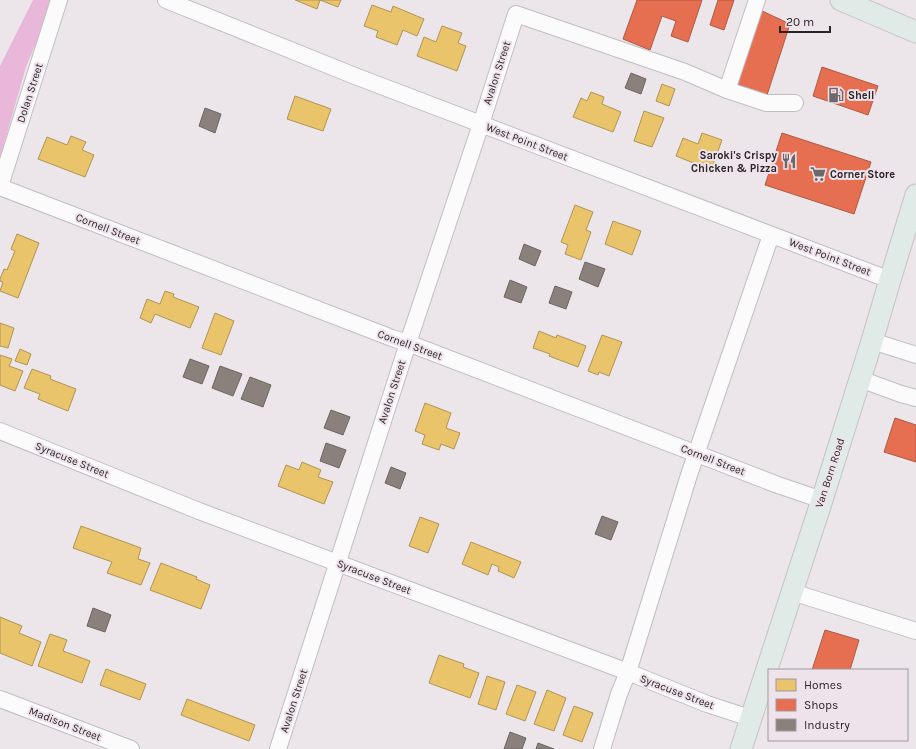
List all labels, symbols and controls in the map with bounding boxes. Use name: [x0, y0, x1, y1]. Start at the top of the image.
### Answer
scale bar: [780, 8, 830, 34]
text: 20 m: [786, 15, 814, 29]
street label: Avalon Street: [481, 40, 513, 106]
street label: Dolan Street: [14, 62, 46, 124]
fuel station icon: Shell: [827, 86, 845, 104]
place label: Shell: [848, 89, 874, 102]
street label: West Point Street: [484, 120, 570, 164]
place label: Saroki's Crispy Chicken & Pizza: [691, 149, 777, 175]
restaurant icon: Saroki's Crispy Chicken & Pizza: [780, 152, 798, 170]
supermarket icon: Corner Store: [809, 165, 827, 183]
place label: Corner Store: [830, 168, 895, 181]
street label: Cornell Street: [74, 211, 142, 247]
street label: West Point Street: [787, 235, 873, 279]
street label: Cornell Street: [376, 327, 444, 363]
street label: Avalon Street: [376, 359, 408, 425]
street label: Van Born Road: [813, 436, 847, 510]
street label: Syracuse Street: [33, 439, 111, 481]
street label: Cornell Street: [679, 442, 747, 478]
street label: Syracuse Street: [335, 557, 413, 597]
street label: Avalon Street: [278, 668, 310, 734]
legend: [768, 669, 908, 741]
street label: Syracuse Street: [638, 672, 716, 712]
text: Homes: [804, 678, 842, 692]
text: Shops: [804, 698, 838, 712]
street label: Madison Street: [27, 704, 103, 744]
text: Industry: [804, 718, 850, 732]

